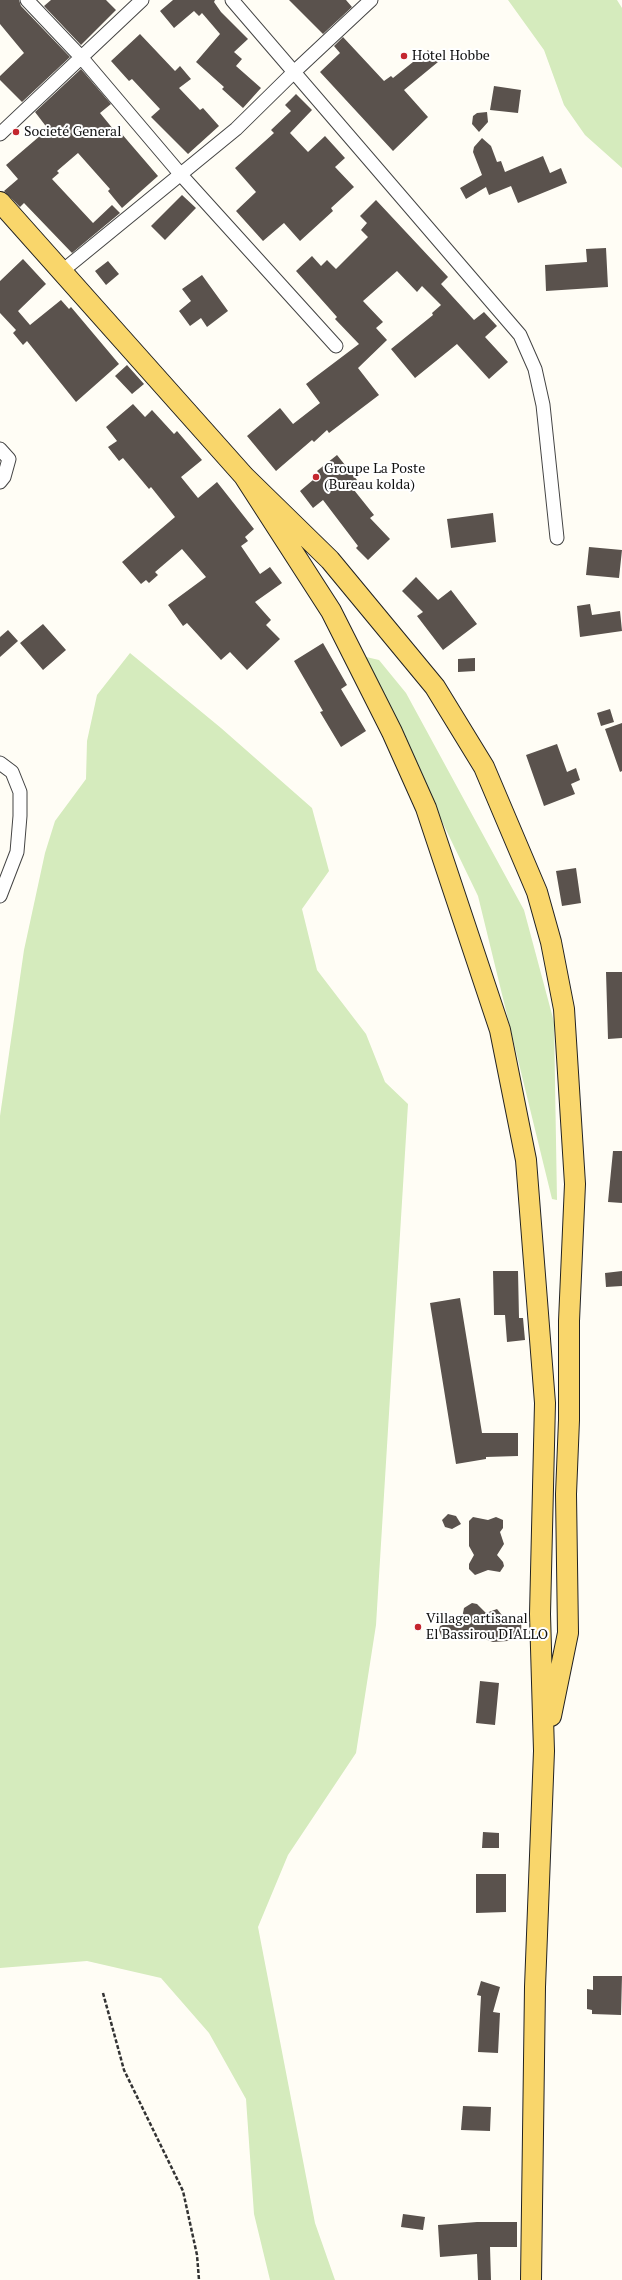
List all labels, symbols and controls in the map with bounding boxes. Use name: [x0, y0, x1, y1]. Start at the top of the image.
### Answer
place label: Hotel Hobbe: [412, 48, 490, 64]
marker: Hotel Hobbe: [399, 51, 409, 61]
place label: Societé General: [24, 124, 121, 140]
marker: Societé General: [11, 127, 21, 137]
place label: Groupe La Poste (Bureau kolda): [324, 461, 425, 494]
marker: Groupe La Poste (Bureau kolda): [311, 472, 321, 482]
place label: Village artisanal El Bassirou DIALLO: [426, 1611, 548, 1644]
marker: Village artisanal El Bassirou DIALLO: [413, 1622, 423, 1632]

